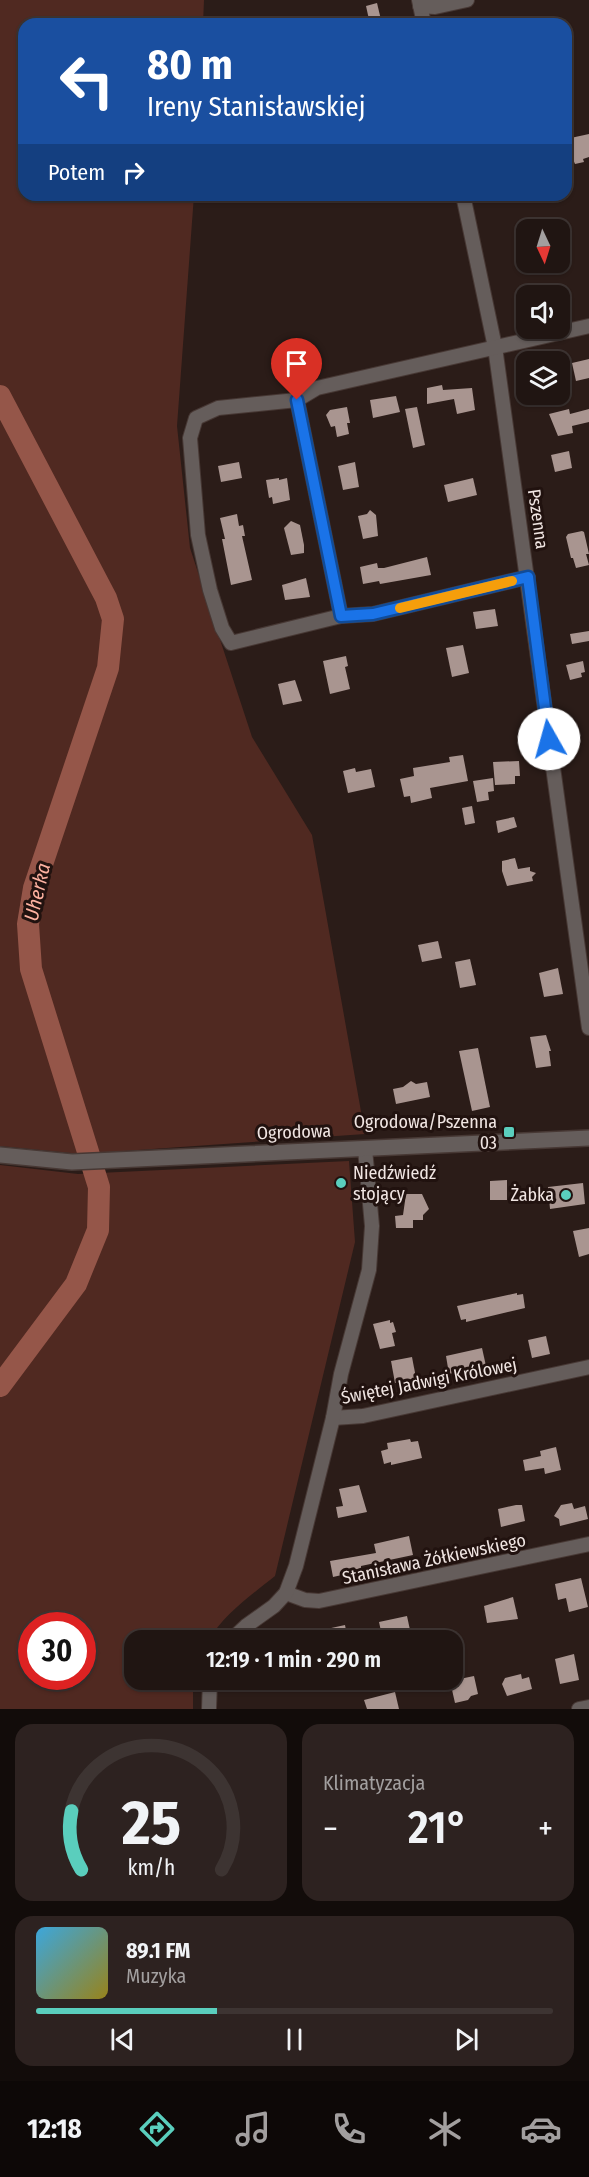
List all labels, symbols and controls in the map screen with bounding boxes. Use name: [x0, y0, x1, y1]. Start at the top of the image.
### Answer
text: 80 m: [147, 40, 233, 90]
icon: left: [48, 42, 126, 120]
text: Ireny Stanisławskiej: [147, 91, 365, 123]
icon: right: [117, 156, 150, 189]
text: Potem: [48, 159, 105, 186]
north arrow: [516, 219, 570, 273]
map controls: [516, 219, 570, 405]
button: sound: [516, 285, 570, 339]
pin: [271, 338, 322, 400]
icon: arrive: [280, 347, 313, 380]
button: layers: [516, 351, 570, 405]
street label: Pszenna: [523, 488, 553, 551]
position arrow: [517, 707, 581, 771]
water label: Uherka: [19, 861, 55, 923]
place label: Ogrodowa/Pszenna 03: [354, 1111, 497, 1154]
street label: Ogrodowa: [256, 1120, 332, 1144]
marker: Ogrodowa/Pszenna 03: [502, 1125, 516, 1139]
place label: Niedźwiedź stojący: [353, 1162, 436, 1205]
marker: Niedźwiedź stojący: [334, 1176, 348, 1190]
place label: Żabka: [510, 1184, 554, 1206]
marker: Żabka: [559, 1188, 573, 1202]
street label: Świętej Jadwigi Królowej: [339, 1352, 519, 1409]
street label: Stanisława Żółkiewskiego: [340, 1529, 528, 1589]
speed limit sign: 30: [18, 1612, 96, 1690]
text: 12:19 · 1 min · 290 m: [206, 1646, 381, 1673]
text: Klimatyzacja: [323, 1771, 425, 1795]
text: 25: [120, 1786, 181, 1861]
text: 21°: [408, 1801, 468, 1855]
text: −: [323, 1809, 338, 1849]
text: +: [538, 1809, 553, 1849]
text: km/h: [127, 1855, 175, 1881]
text: 89.1 FM: [126, 1937, 190, 1964]
text: Muzyka: [126, 1964, 186, 1988]
icon: previous: [106, 2023, 139, 2056]
icon: pause: [278, 2023, 311, 2056]
icon: next: [450, 2023, 483, 2056]
icon: directions: [136, 2108, 178, 2150]
icon: music: [232, 2108, 274, 2150]
icon: phone: [328, 2108, 370, 2150]
icon: climate: [424, 2108, 466, 2150]
icon: car: [520, 2108, 562, 2150]
text: 12:18: [27, 2113, 82, 2145]

